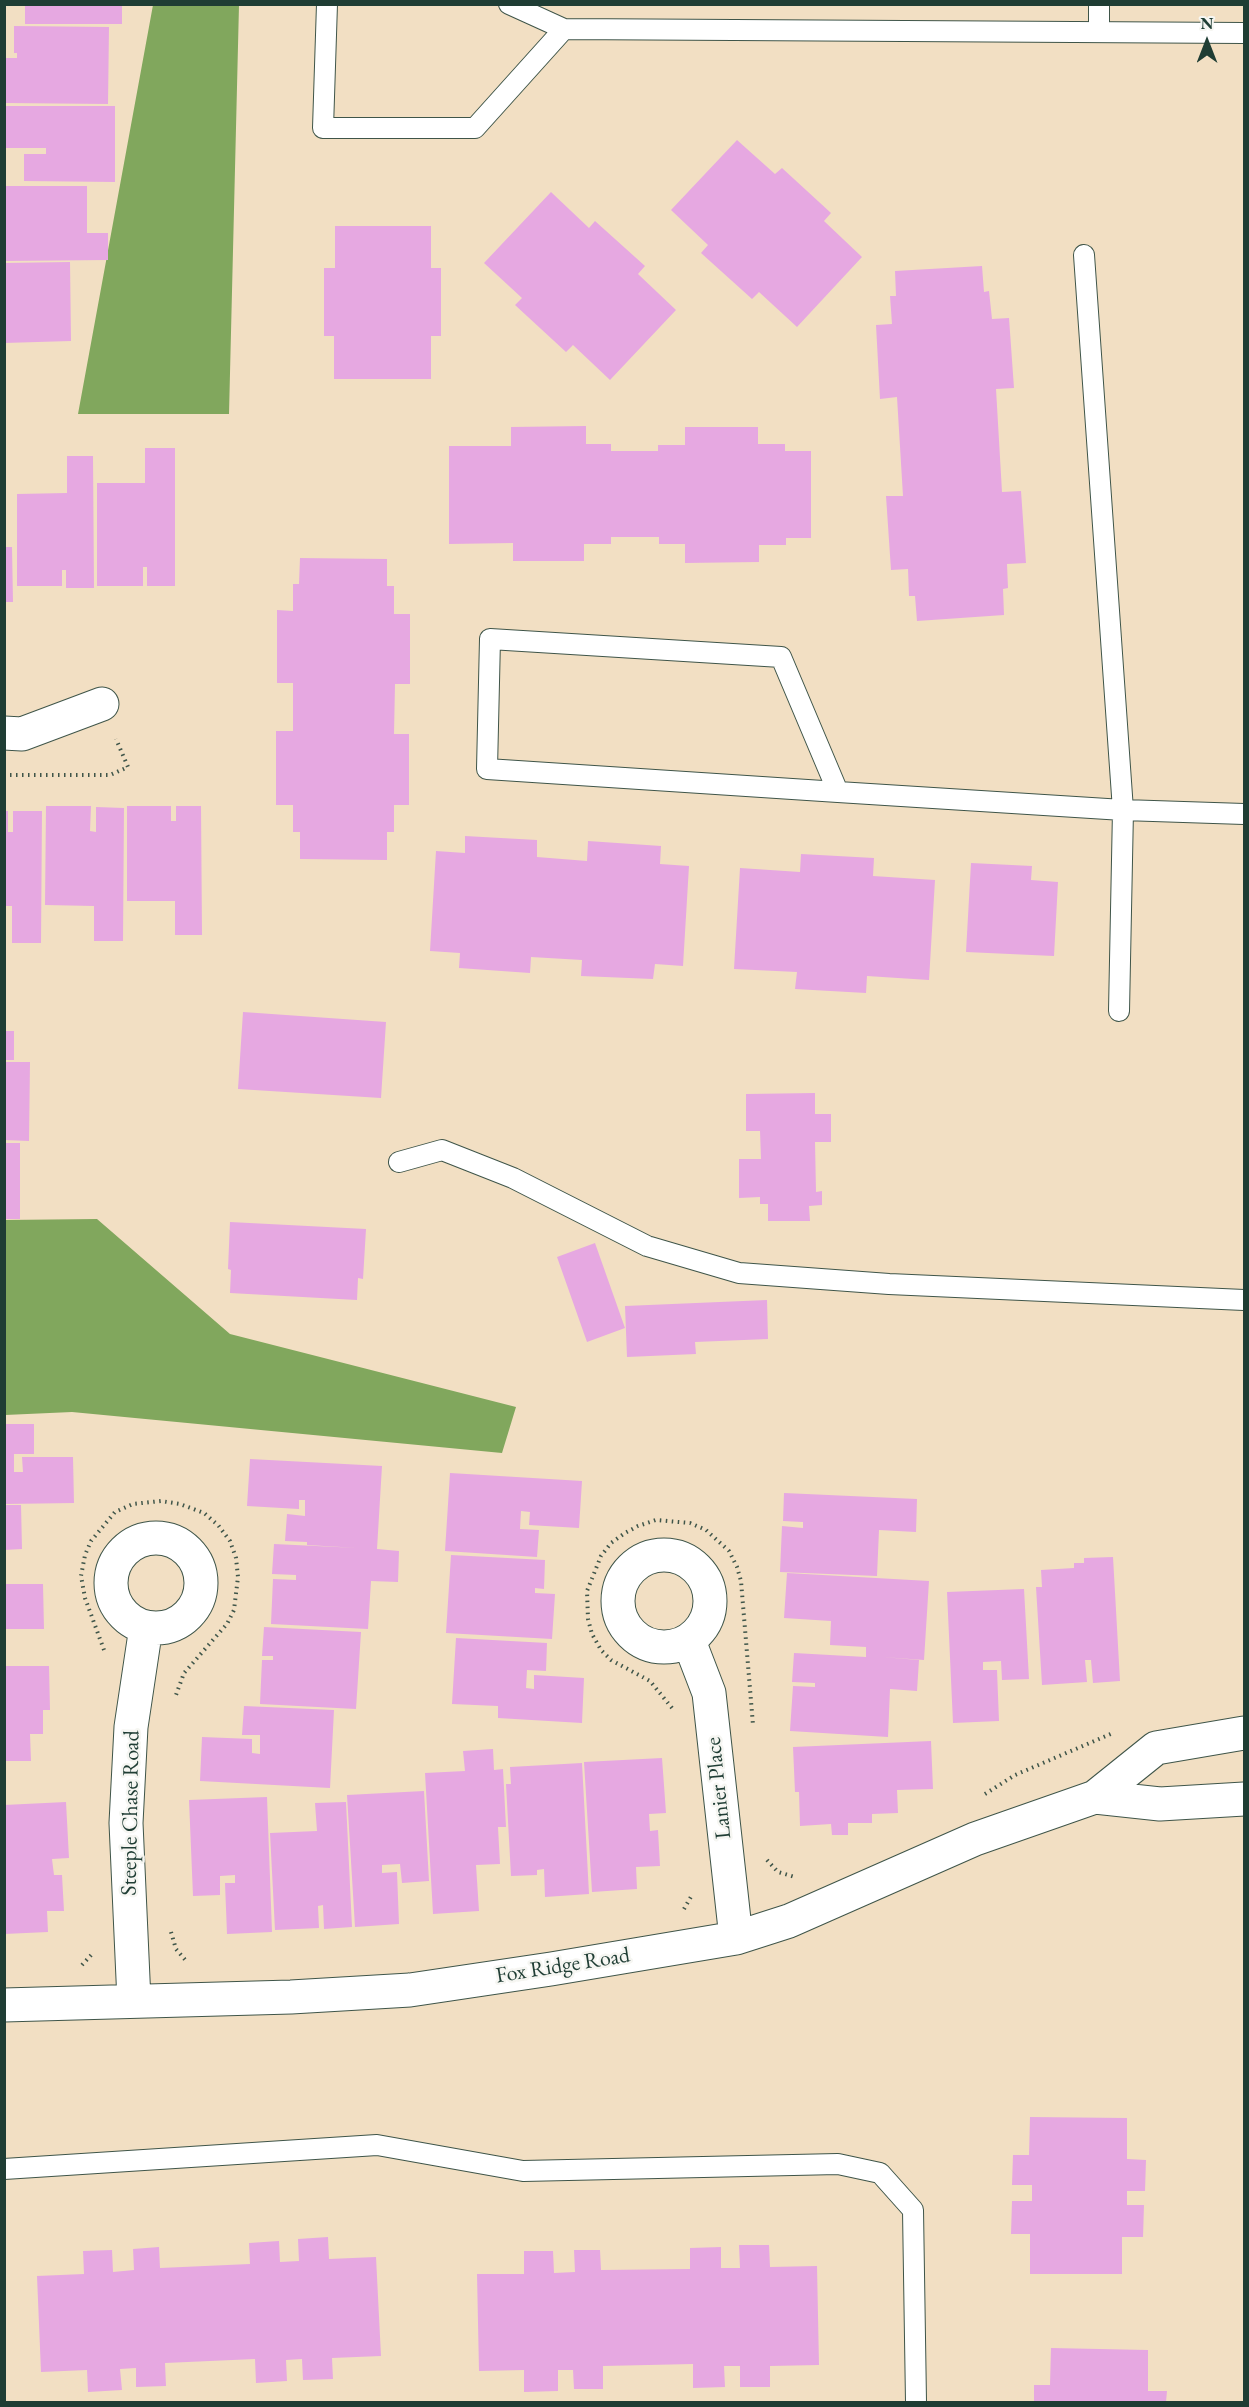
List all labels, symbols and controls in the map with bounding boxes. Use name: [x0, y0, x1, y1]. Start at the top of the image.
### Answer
north arrow: [1177, 12, 1237, 72]
text: N: [1201, 13, 1213, 34]
street label: Steeple Chase Road: [116, 1730, 146, 1896]
street label: Lanier Place: [701, 1736, 737, 1840]
street label: Fox Ridge Road: [494, 1942, 632, 1990]

